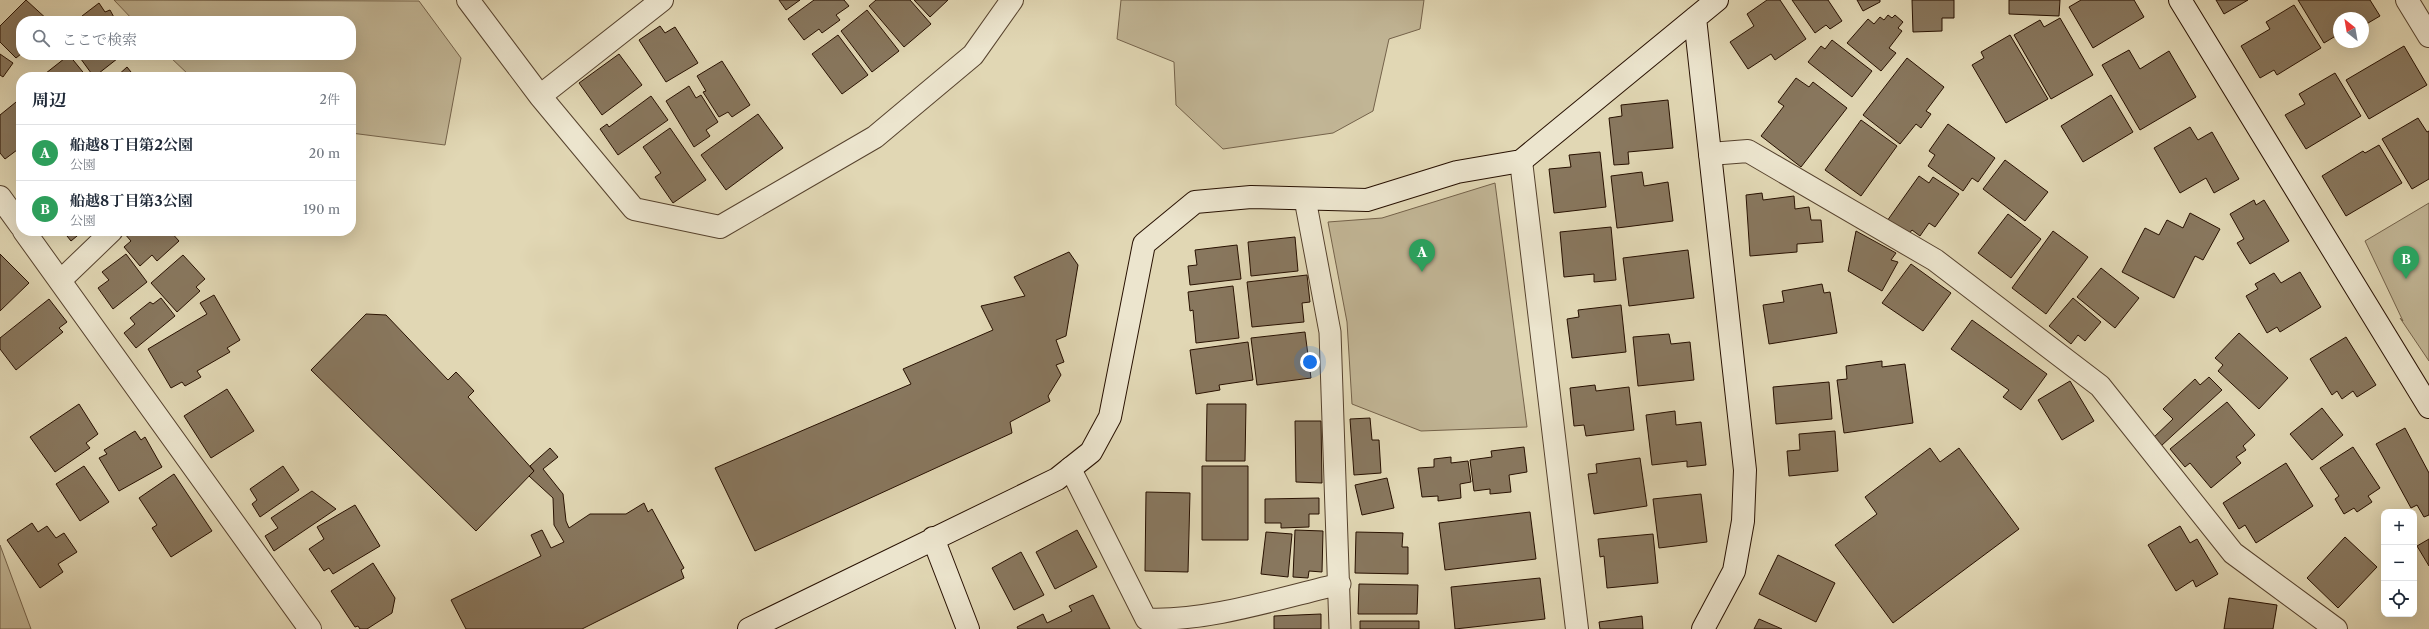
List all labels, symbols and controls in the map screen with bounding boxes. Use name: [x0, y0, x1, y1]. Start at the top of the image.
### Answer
north arrow: [2333, 12, 2369, 48]
search box: [16, 16, 356, 60]
icon: search: [30, 27, 52, 49]
text: ここで検索: [62, 30, 137, 49]
text: 周辺: [32, 90, 66, 110]
text: 2件: [320, 91, 340, 107]
text: 船越8丁目第2公園: [70, 135, 193, 154]
text: A: [40, 145, 50, 161]
text: 20 m: [309, 145, 340, 161]
text: 公園: [70, 156, 96, 172]
text: 船越8丁目第3公園: [70, 191, 193, 210]
text: B: [40, 201, 50, 217]
text: 190 m: [303, 201, 340, 217]
text: 公園: [70, 212, 96, 228]
pin: A: [1409, 239, 1435, 272]
pin: B: [2393, 246, 2419, 279]
your location: [1300, 352, 1320, 372]
map controls: [2381, 509, 2417, 617]
button: +: [2381, 509, 2417, 545]
button: −: [2381, 545, 2417, 581]
button: locate: [2381, 581, 2417, 617]

